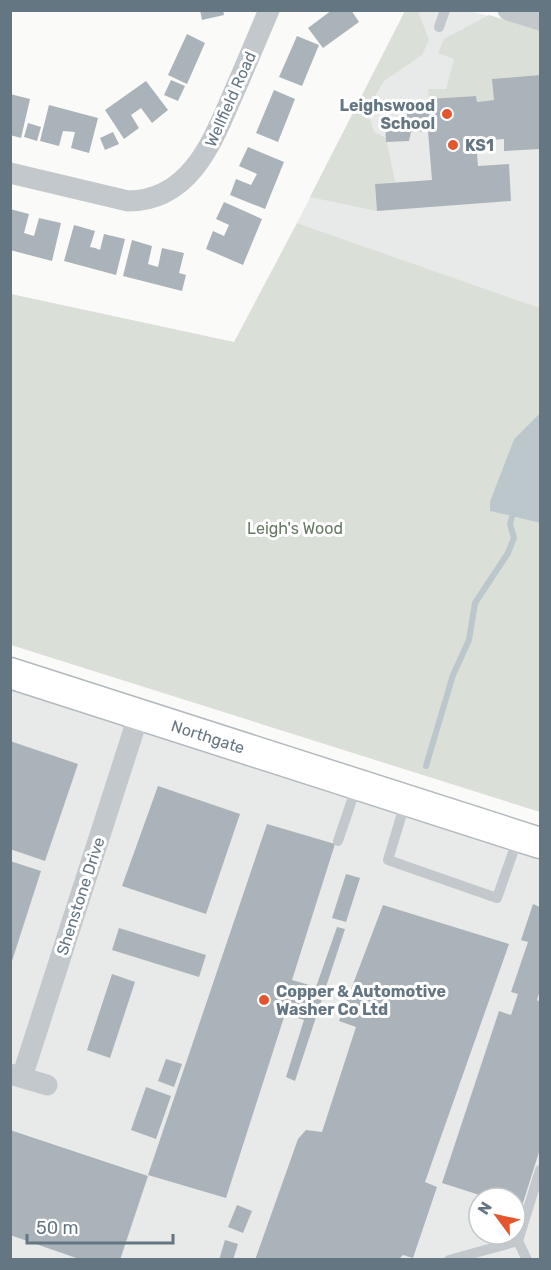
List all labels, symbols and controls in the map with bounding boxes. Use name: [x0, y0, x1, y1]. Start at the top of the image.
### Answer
street label: Wellfield Road: [201, 49, 260, 150]
place label: Leighswood School: [339, 96, 435, 133]
marker: Leighswood School: [440, 107, 454, 121]
place label: KS1: [465, 136, 494, 155]
marker: KS1: [446, 138, 460, 152]
park label: Leigh's Wood: [247, 519, 343, 538]
street label: Northgate: [169, 716, 247, 758]
street label: Shenstone Drive: [52, 835, 109, 958]
place label: Copper & Automotive Washer Co Ltd: [276, 982, 446, 1019]
marker: Copper & Automotive Washer Co Ltd: [257, 993, 271, 1007]
north arrow: [467, 1186, 527, 1246]
text: N: [474, 1198, 496, 1218]
scale bar: [27, 1207, 172, 1245]
text: 50 m: [36, 1217, 79, 1239]

